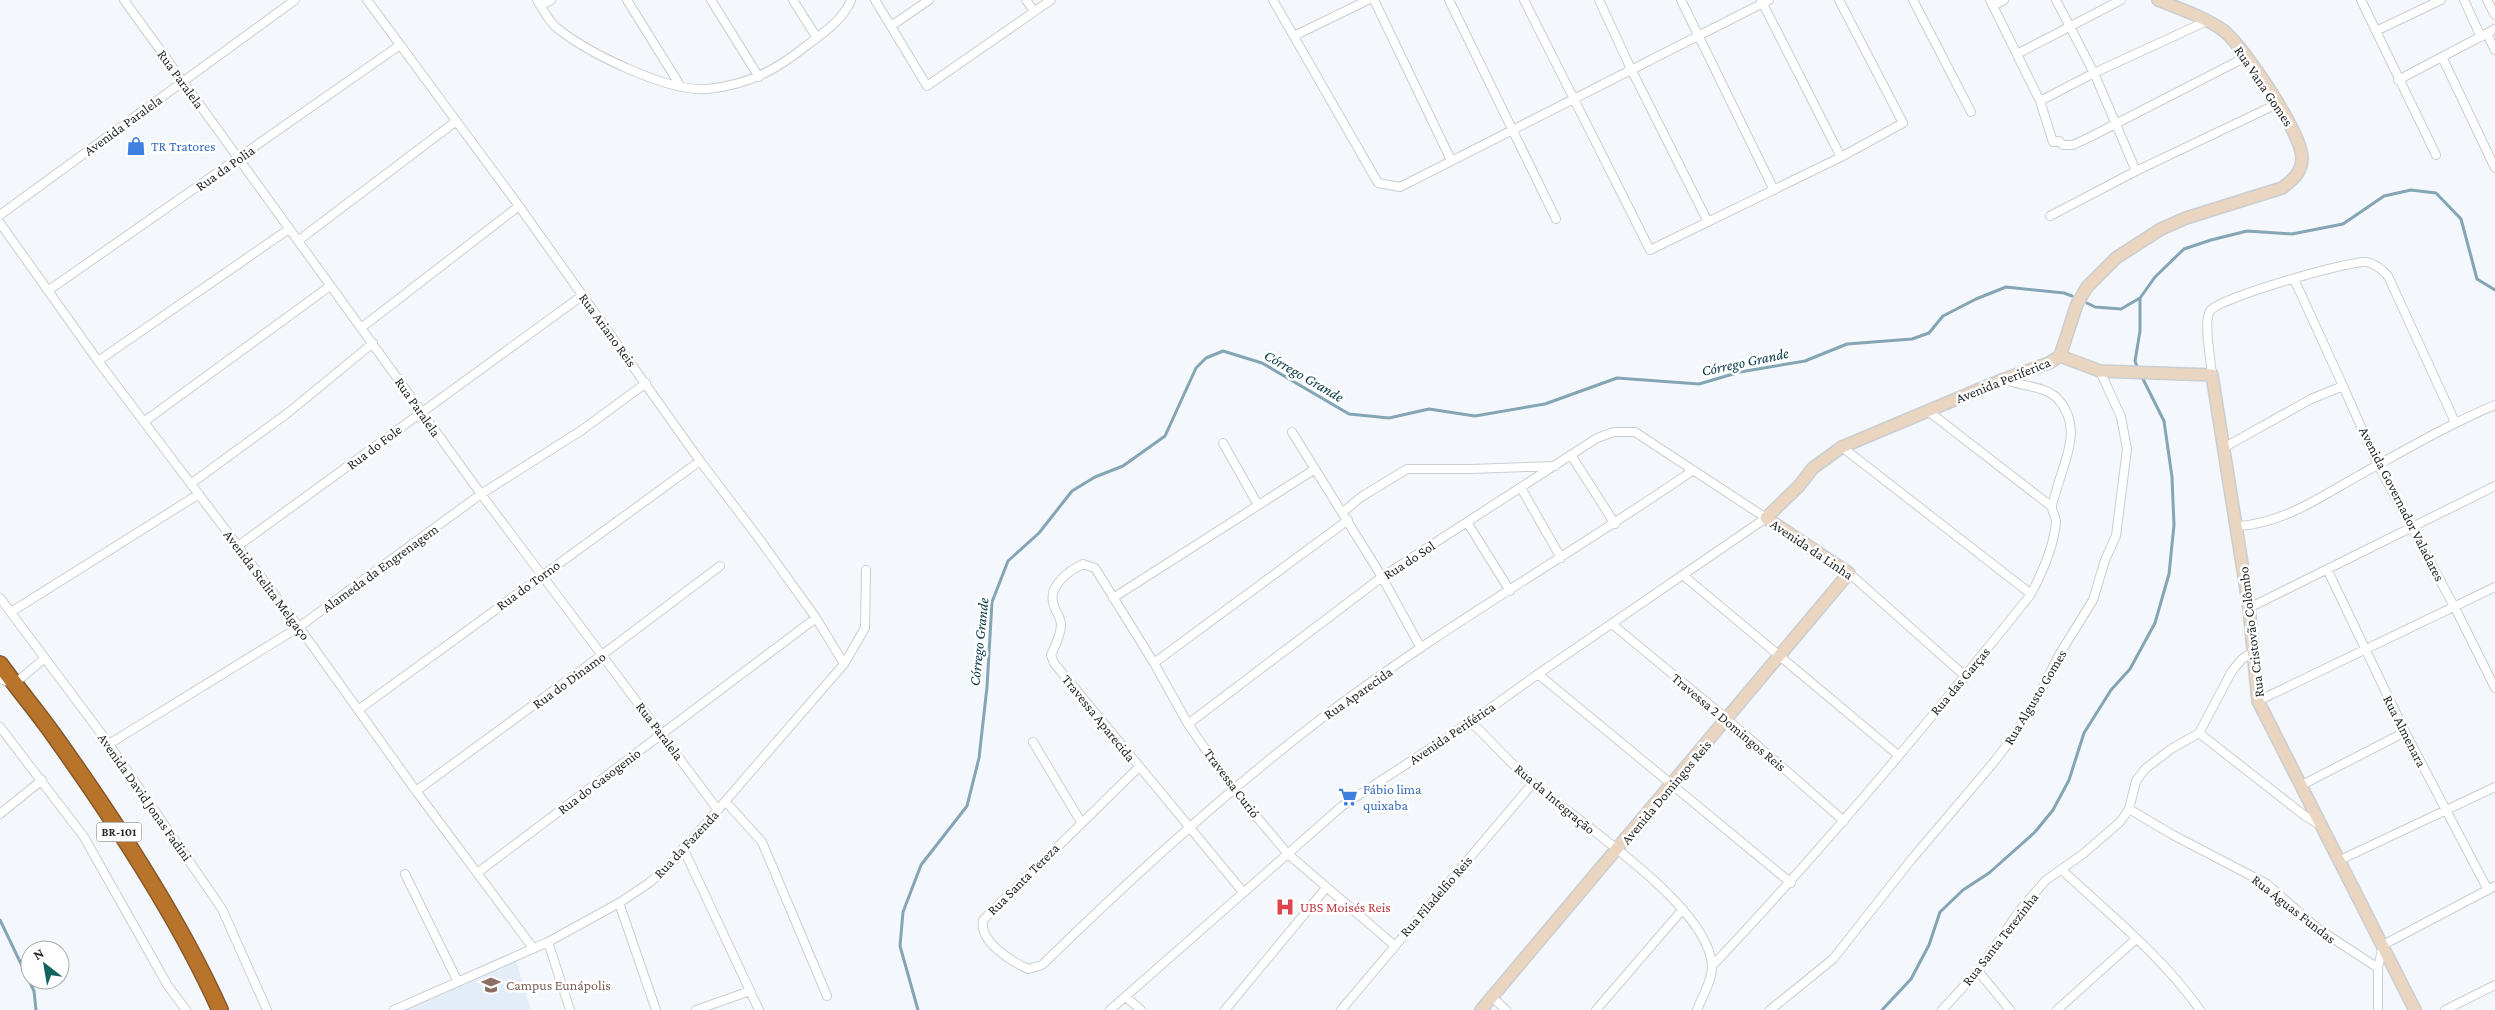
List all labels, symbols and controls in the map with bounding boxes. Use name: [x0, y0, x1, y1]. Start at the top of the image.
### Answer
street label: Rua Vana Gomes: [2231, 43, 2297, 129]
street label: Rua Paralela: [154, 47, 208, 112]
street label: Avenida Paralela: [81, 91, 165, 159]
shop icon: TR Tratores: [125, 135, 147, 157]
place label: TR Tratores: [151, 138, 216, 154]
street label: Rua da Polia: [193, 142, 258, 194]
street label: Rua Ariano Reis: [576, 290, 640, 370]
water label: Córrego Grande: [1700, 345, 1791, 380]
water label: Córrego Grande: [1261, 347, 1347, 406]
street label: Avenida Periferica: [1953, 354, 2053, 406]
street label: Rua Paralela: [392, 374, 445, 440]
street label: Rua do Fole: [343, 421, 405, 473]
street label: Avenida Governador Valadares: [2356, 424, 2448, 584]
street label: Avenida da Linha: [1768, 515, 1857, 583]
street label: Alameda da Engrenagem: [319, 521, 441, 615]
street label: Avenida Stelita Melgaço: [220, 527, 314, 643]
street label: Rua do Sol: [1380, 537, 1438, 583]
street label: Rua do Torno: [493, 557, 563, 613]
street label: Rua Cristovão Colômbo: [2235, 566, 2267, 698]
water label: Córrego Grande: [966, 597, 993, 687]
street label: Rua das Garças: [1927, 644, 1993, 718]
street label: Rua Algusto Gomes: [2000, 646, 2070, 748]
street label: Rua do Dinamo: [529, 648, 609, 712]
street label: Rua Aparecida: [1321, 663, 1396, 723]
street label: Travessa 2 Domingos Reis: [1669, 670, 1789, 774]
street label: Travessa Aparecida: [1059, 671, 1139, 765]
street label: Rua Almenara: [2380, 692, 2430, 770]
street label: Avenida Periférica: [1406, 698, 1499, 768]
street label: Rua Paralela: [633, 699, 687, 764]
street label: Avenida David Jonas Fadini: [95, 730, 195, 864]
street label: Avenida Domingos Reis: [1618, 737, 1714, 847]
street label: Rua do Gasogenio: [554, 745, 644, 817]
street label: Travessa Curió: [1201, 745, 1263, 821]
street label: Rua da Integração: [1511, 761, 1599, 837]
place label: Fábio lima quixaba: [1363, 781, 1422, 813]
supermarket icon: Fábio lima quixaba: [1337, 786, 1359, 808]
street label: Rua da Fazenda: [650, 806, 722, 881]
road number: BR-101: [96, 822, 142, 842]
street label: Rua Santa Tereza: [984, 839, 1063, 918]
street label: Rua Filadelfio Reis: [1397, 852, 1475, 940]
street label: Rua Águas Fundas: [2249, 871, 2339, 947]
street label: Rua Santa Terezinha: [1959, 889, 2042, 989]
hospital icon: UBS Moisés Reis: [1274, 896, 1296, 918]
place label: UBS Moisés Reis: [1300, 899, 1391, 915]
north arrow: [20, 940, 70, 990]
text: N: [30, 944, 47, 963]
school or university icon: Campus Eunápolis: [480, 974, 502, 996]
place label: Campus Eunápolis: [506, 977, 611, 993]

